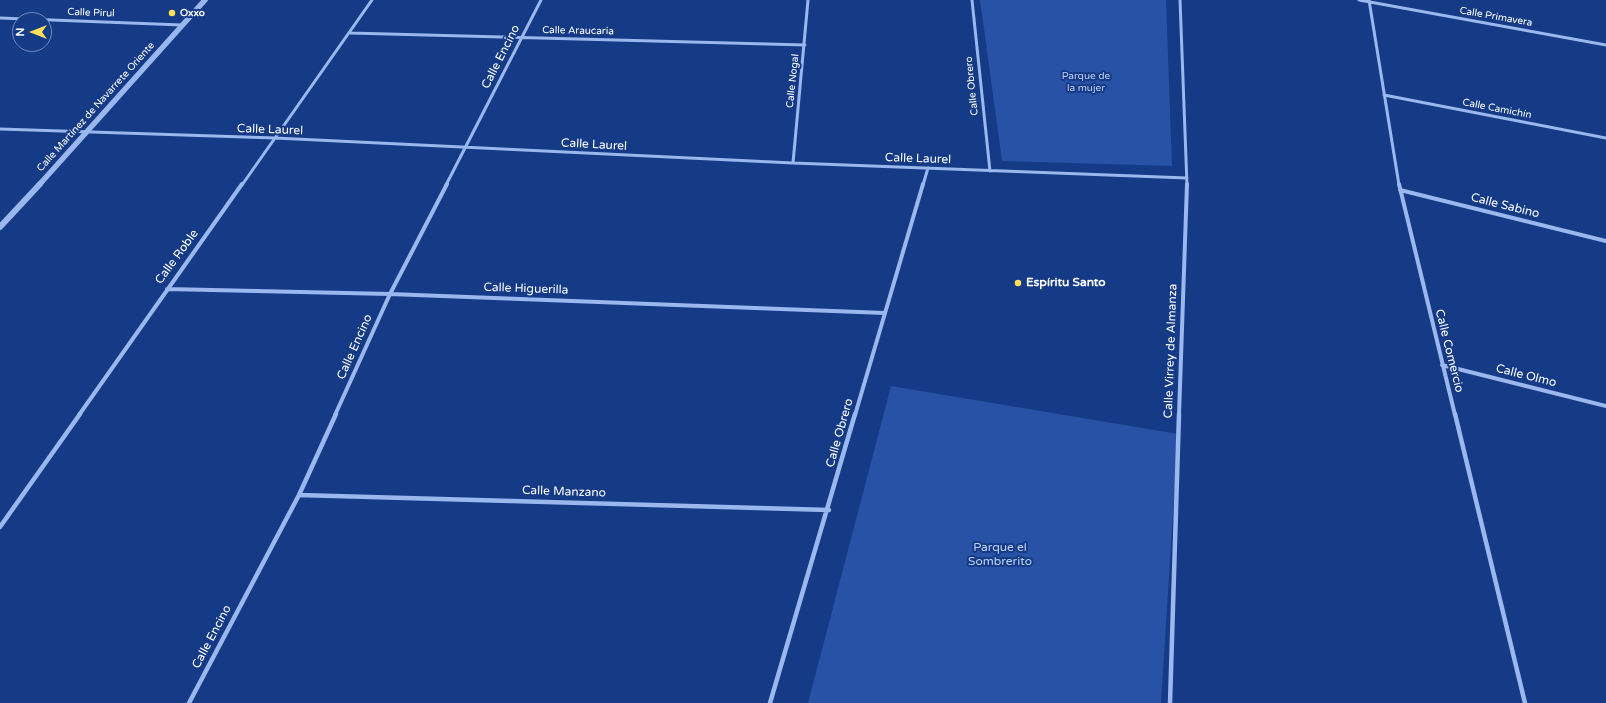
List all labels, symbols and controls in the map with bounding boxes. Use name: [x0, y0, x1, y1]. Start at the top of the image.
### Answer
street label: Calle Primavera: [1459, 5, 1533, 29]
street label: Calle Pirul: [67, 6, 115, 20]
place label: Oxxo: [180, 7, 205, 19]
marker: Oxxo: [167, 8, 177, 18]
north arrow: [12, 12, 52, 52]
street label: Calle Encino: [479, 23, 523, 91]
street label: Calle Araucaria: [542, 24, 614, 38]
text: N: [14, 28, 27, 36]
street label: Calle Martínez de Navarrete Oriente: [35, 40, 157, 174]
street label: Calle Nogal: [784, 53, 802, 109]
street label: Calle Obrero: [963, 56, 981, 116]
park label: Parque de la mujer: [1062, 70, 1110, 94]
street label: Calle Camichín: [1461, 96, 1533, 122]
street label: Calle Laurel: [237, 122, 303, 138]
street label: Calle Laurel: [561, 136, 627, 154]
street label: Calle Laurel: [885, 151, 951, 167]
street label: Calle Sabino: [1469, 191, 1541, 221]
street label: Calle Roble: [152, 227, 202, 287]
place label: Espíritu Santo: [1026, 276, 1106, 290]
marker: Espíritu Santo: [1013, 278, 1023, 288]
street label: Calle Higuerilla: [483, 280, 569, 298]
street label: Calle Virrey de Almanza: [1161, 283, 1181, 419]
street label: Calle Comercio: [1432, 308, 1466, 394]
street label: Calle Encino: [334, 312, 376, 382]
street label: Calle Olmo: [1494, 362, 1558, 390]
street label: Calle Obrero: [823, 397, 857, 469]
street label: Calle Manzano: [522, 483, 606, 501]
park label: Parque el Sombrerito: [968, 541, 1032, 569]
street label: Calle Encino: [189, 603, 235, 671]

